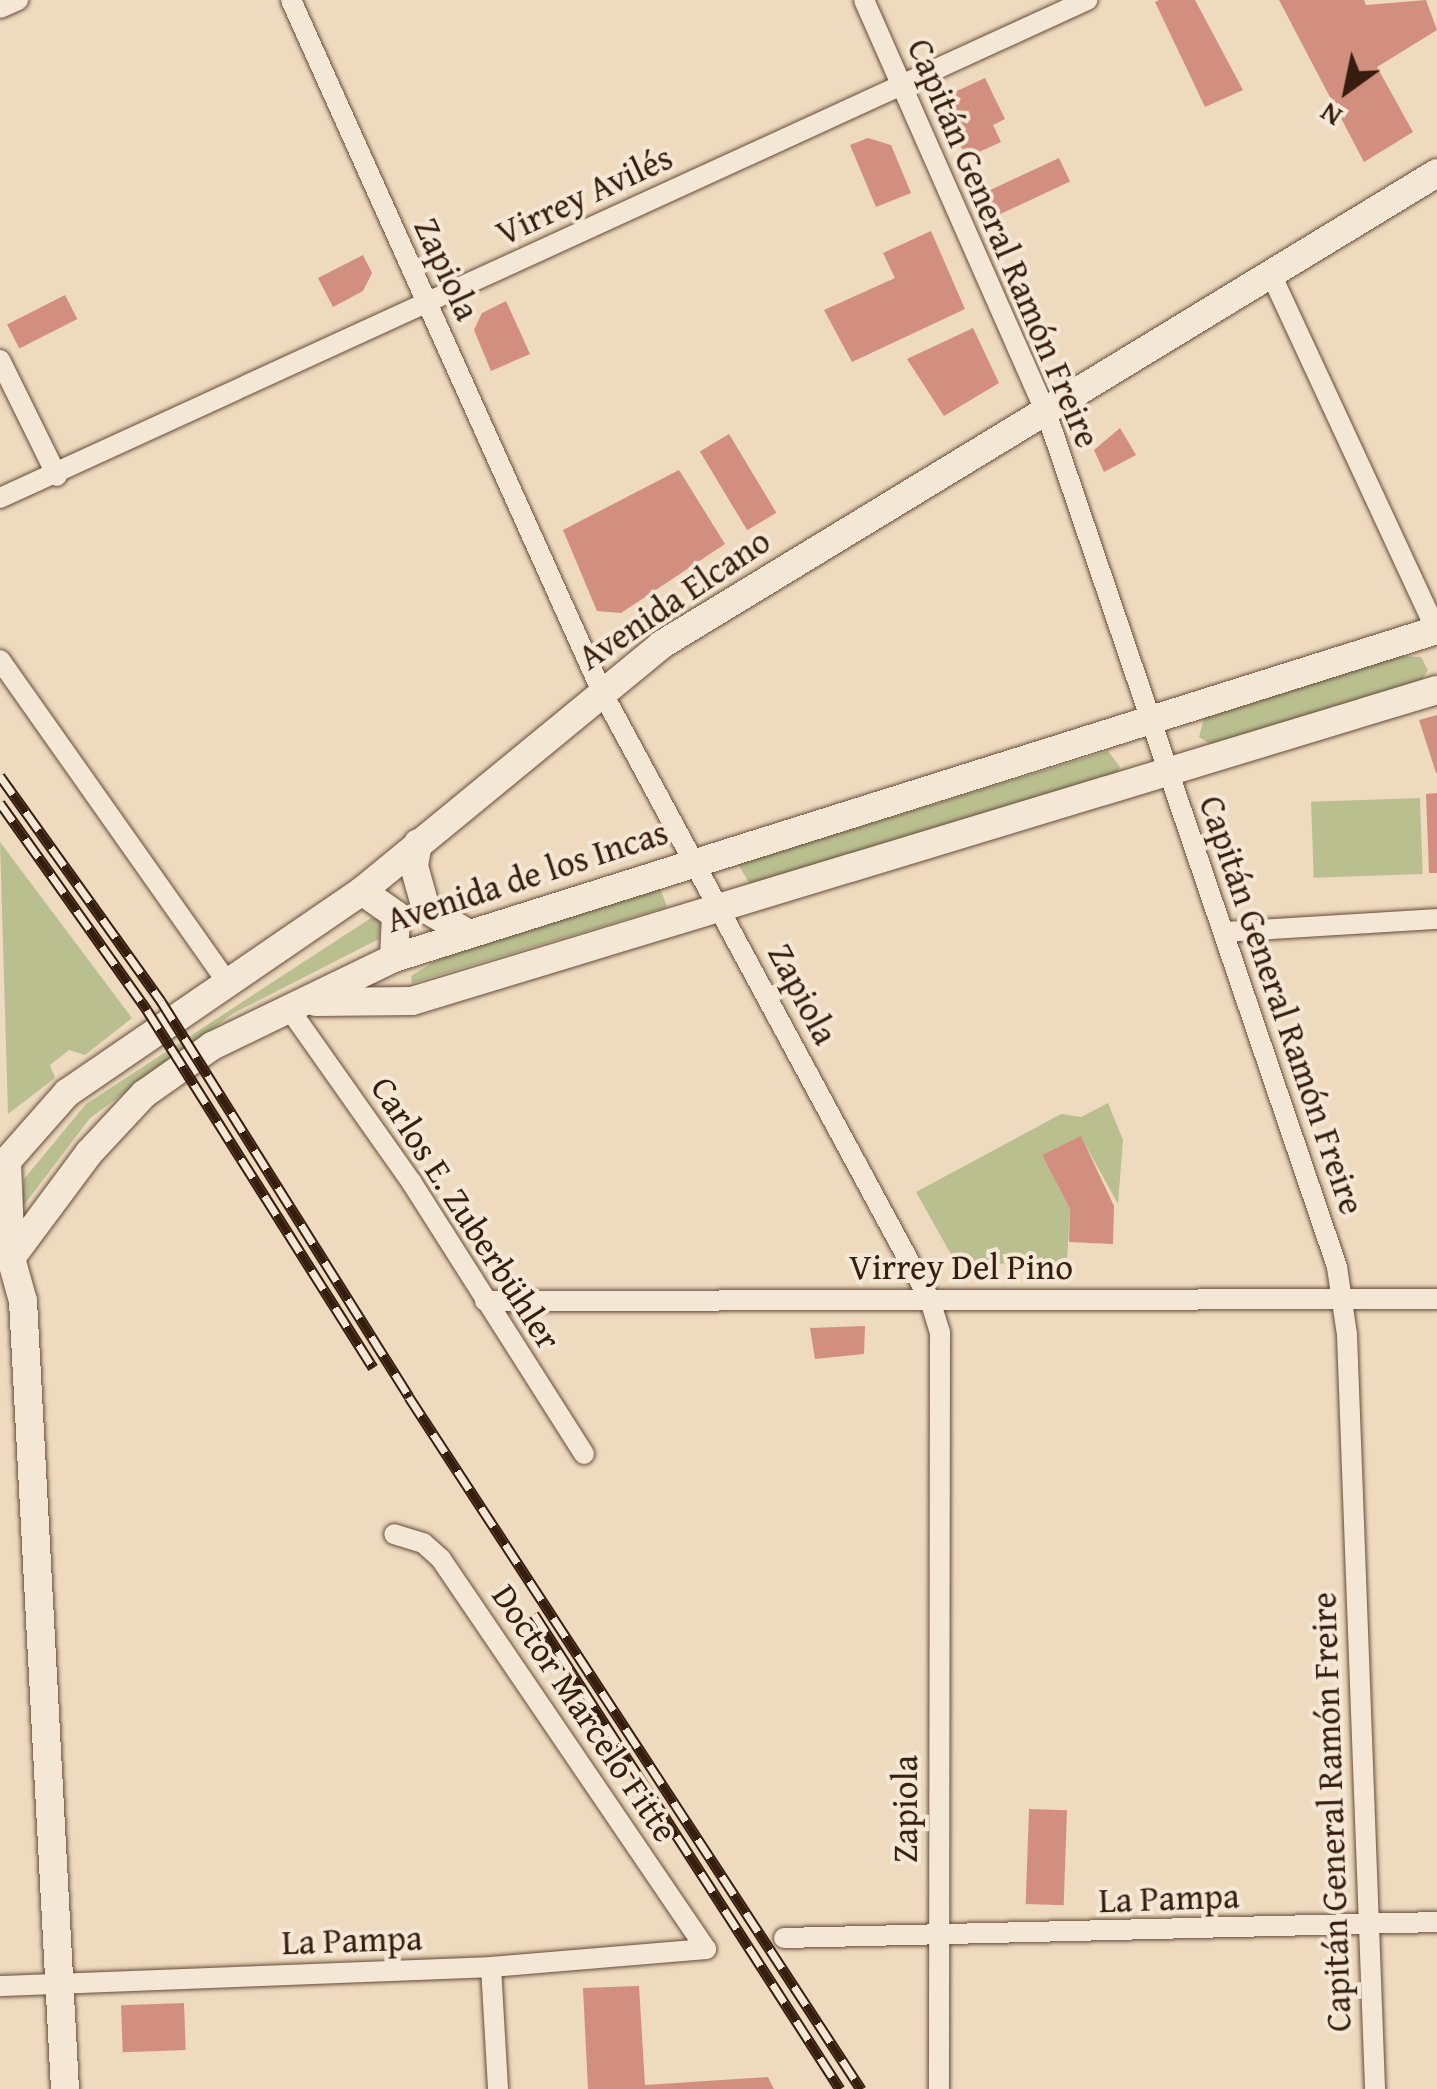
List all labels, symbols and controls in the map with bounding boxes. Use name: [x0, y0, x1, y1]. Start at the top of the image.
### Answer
street label: Capitán General Ramón Freire: [899, 32, 1109, 454]
north arrow: [1297, 40, 1397, 140]
text: N: [1311, 93, 1349, 138]
street label: Virrey Avilés: [489, 136, 679, 254]
street label: Zapiola: [405, 211, 489, 327]
street label: Avenida Elcano: [570, 520, 778, 678]
street label: Capitán General Ramón Freire: [1191, 790, 1373, 1220]
street label: Avenida de los Incas: [381, 811, 673, 941]
street label: Zapiola: [759, 936, 847, 1052]
street label: Carlos E. Zuberbühler: [362, 1069, 570, 1357]
street label: Virrey Del Pino: [849, 1246, 1073, 1288]
street label: Doctor Marcelo Fitte: [483, 1576, 687, 1850]
street label: Capitán General Ramón Freire: [1302, 1591, 1360, 2033]
street label: Zapiola: [884, 1755, 926, 1863]
street label: La Pampa: [1098, 1875, 1240, 1921]
street label: La Pampa: [281, 1917, 423, 1963]

